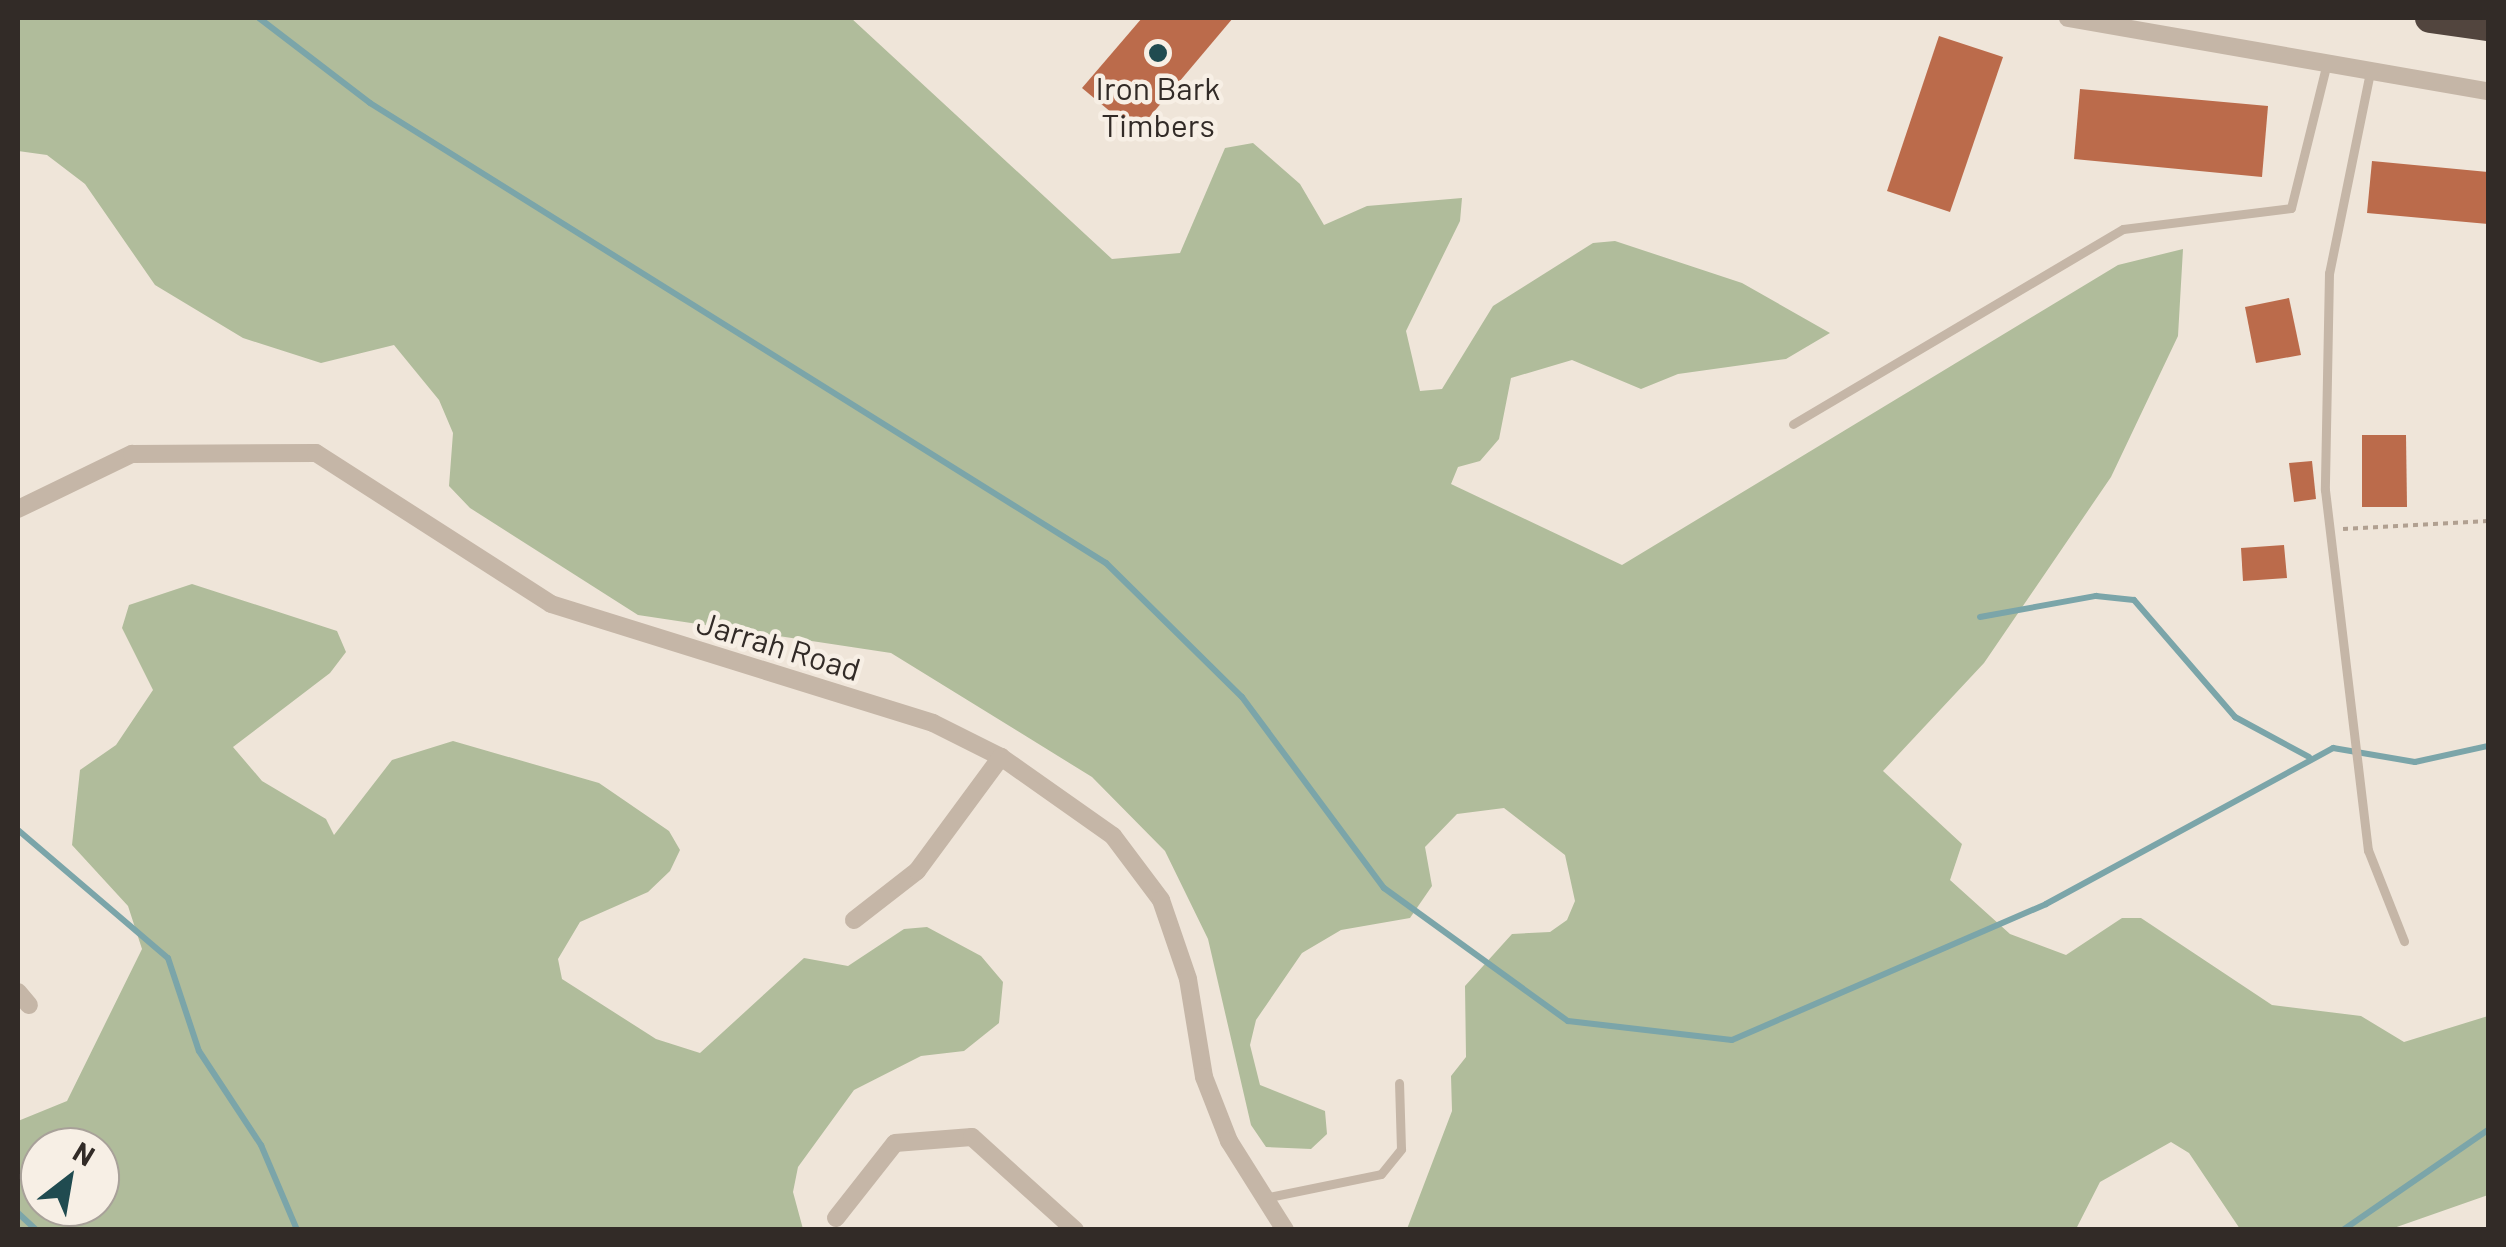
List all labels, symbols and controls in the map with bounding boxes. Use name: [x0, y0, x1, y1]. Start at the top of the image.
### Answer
marker: Iron Bark Timbers: [1147, 42, 1169, 64]
place label: Iron Bark Timbers: [1096, 69, 1220, 144]
street label: Jarrah Road: [693, 602, 865, 688]
north arrow: [20, 1127, 120, 1227]
text: N: [68, 1134, 101, 1172]

